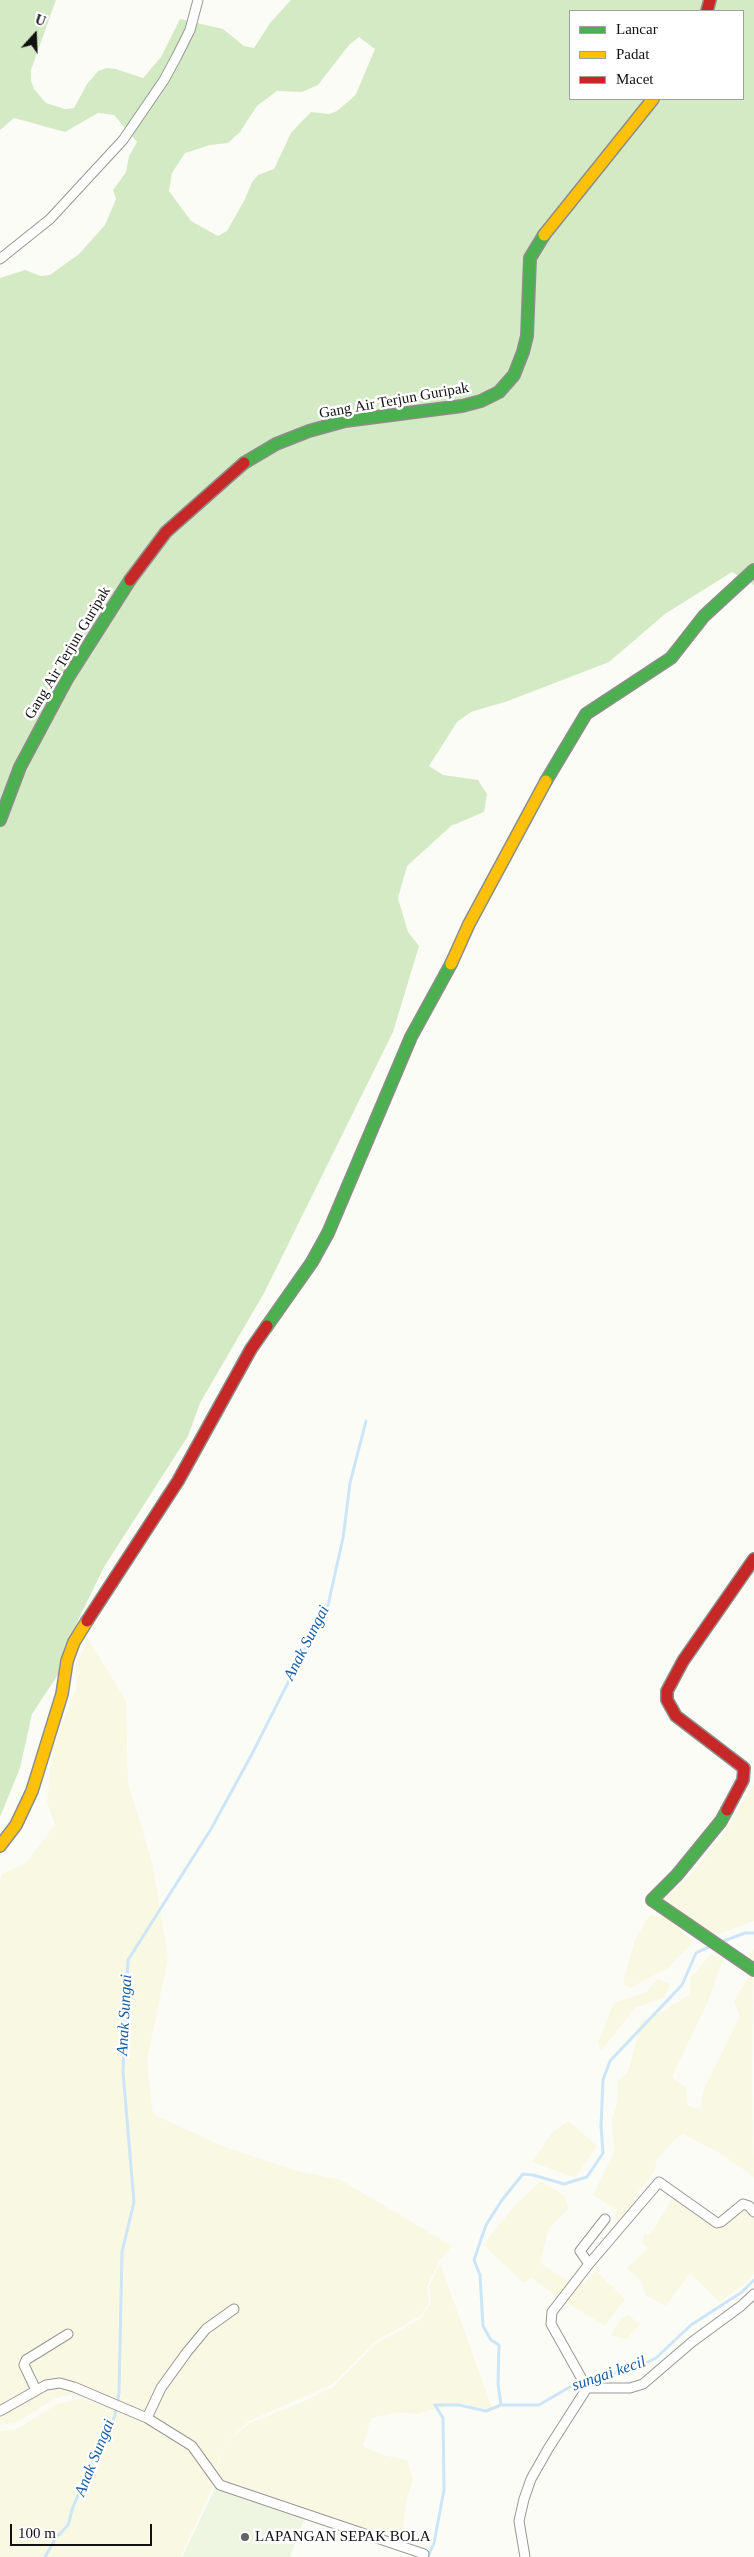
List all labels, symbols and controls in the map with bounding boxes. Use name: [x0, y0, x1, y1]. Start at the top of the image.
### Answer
north arrow: [10, 10, 60, 60]
legend: [569, 10, 744, 100]
text: U: [33, 12, 48, 29]
text: Lancar: [616, 21, 658, 37]
text: Padat: [616, 46, 649, 62]
text: Macet: [616, 71, 653, 87]
street label: Gang Air Terjun Guripak: [318, 379, 470, 423]
street label: Gang Air Terjun Guripak: [21, 583, 115, 723]
water label: Anak Sungai: [280, 1602, 334, 1684]
water label: Anak Sungai: [113, 1974, 137, 2056]
water label: sungai kecil: [570, 2352, 648, 2396]
water label: Anak Sungai: [71, 2417, 119, 2499]
scale bar: [12, 2514, 155, 2546]
text: 100 m: [18, 2525, 56, 2541]
place label: LAPANGAN SEPAK BOLA: [255, 2528, 431, 2546]
marker: LAPANGAN SEPAK BOLA: [239, 2531, 251, 2543]

